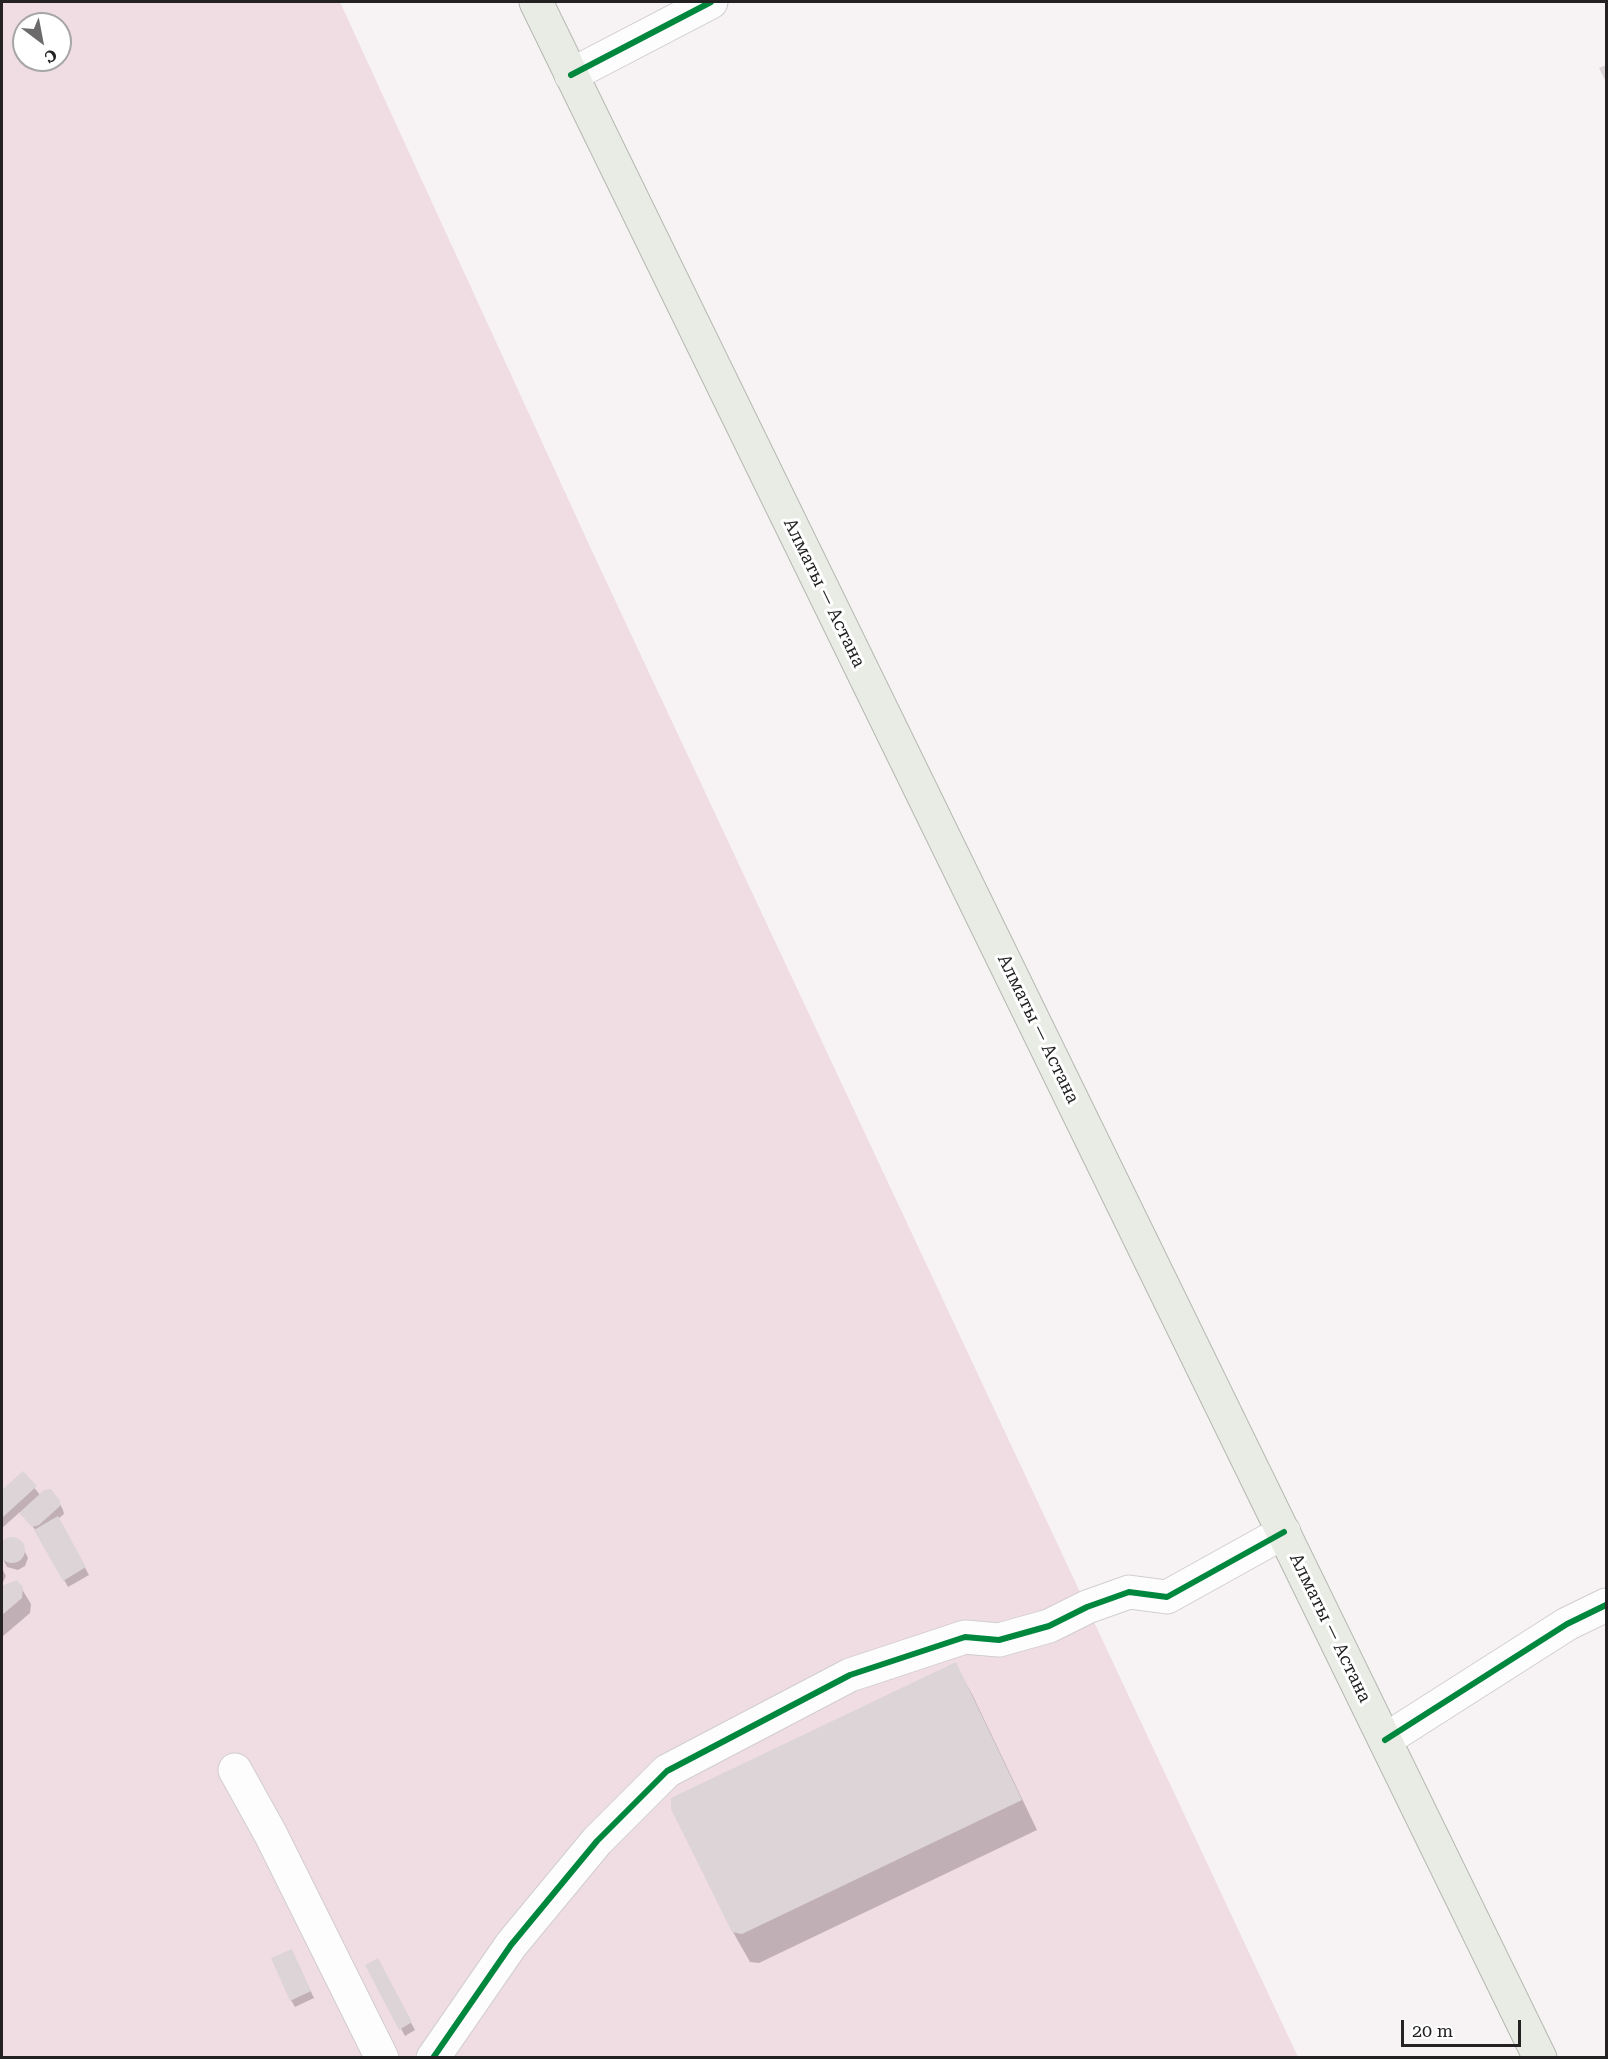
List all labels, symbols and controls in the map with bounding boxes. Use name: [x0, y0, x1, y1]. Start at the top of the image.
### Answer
north arrow: [12, 12, 72, 72]
text: С: [41, 45, 61, 67]
street label: Алматы — Астана: [778, 515, 870, 671]
street label: Алматы — Астана: [992, 951, 1084, 1107]
street label: Алматы — Астана: [1284, 1550, 1376, 1706]
scale bar: [1404, 2008, 1524, 2046]
text: 20 m: [1412, 2020, 1453, 2041]

